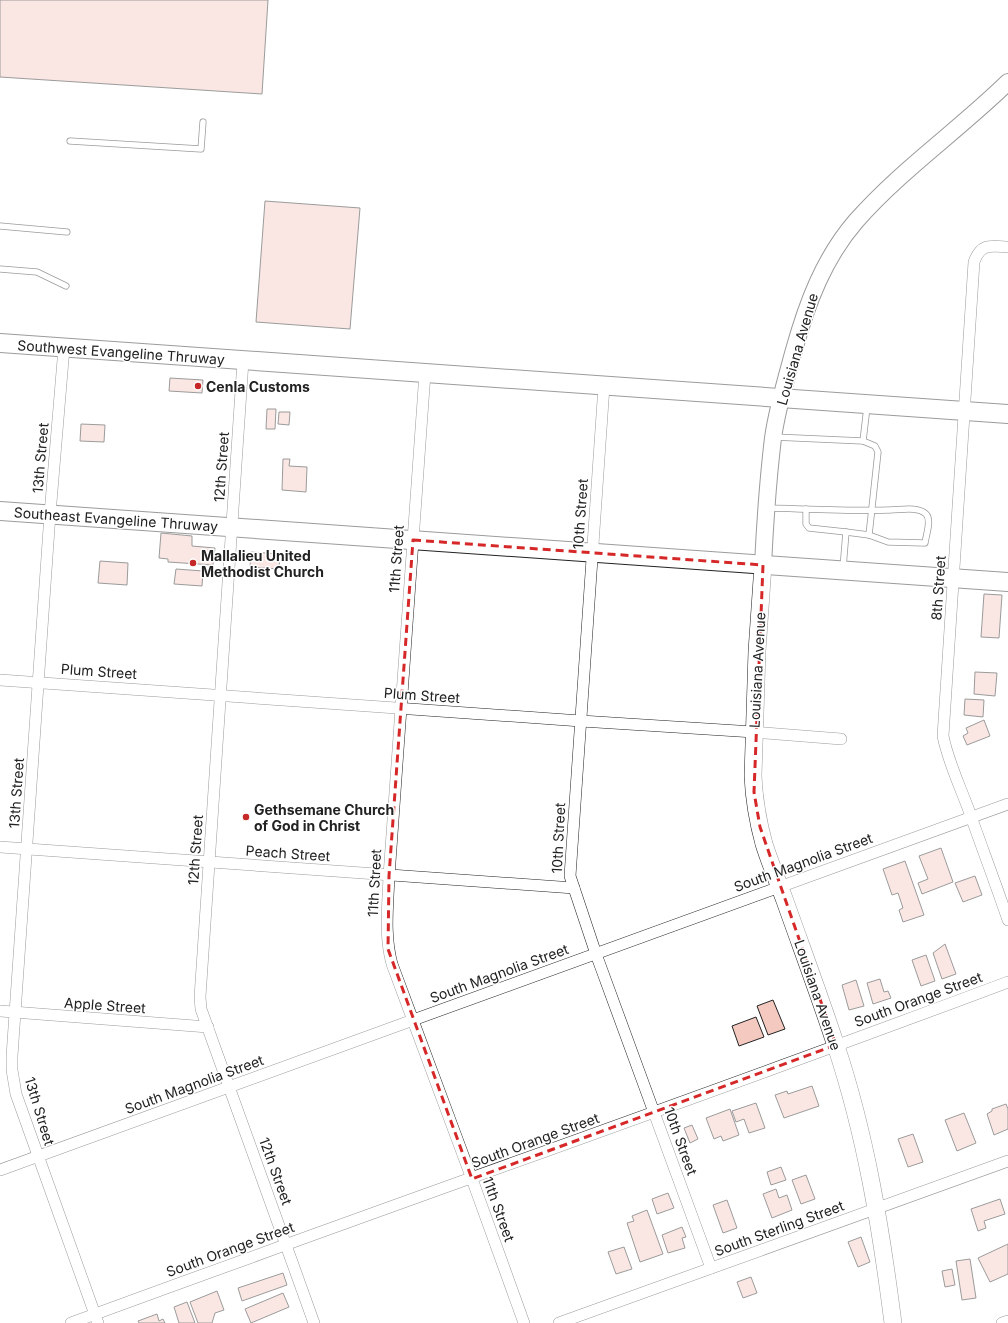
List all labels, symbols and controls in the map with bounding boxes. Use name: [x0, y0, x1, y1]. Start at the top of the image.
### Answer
street label: Louisiana Avenue: [773, 291, 821, 407]
street label: Southwest Evangeline Thruway: [17, 336, 225, 368]
place label: Cenla Customs: [206, 378, 310, 395]
marker: Cenla Customs: [193, 381, 203, 391]
street label: 13th Street: [28, 422, 52, 494]
street label: 12th Street: [210, 431, 232, 503]
street label: 10th Street: [569, 478, 591, 550]
street label: Southeast Evangeline Thruway: [13, 503, 219, 535]
street label: 11th Street: [385, 524, 407, 593]
place label: Mallalieu United Methodist Church: [201, 547, 324, 580]
street label: 8th Street: [927, 555, 949, 621]
marker: Mallalieu United Methodist Church: [188, 558, 198, 568]
street label: Louisiana Avenue: [745, 612, 769, 728]
street label: Plum Street: [60, 660, 138, 682]
street label: Plum Street: [383, 684, 461, 706]
street label: 13th Street: [5, 757, 27, 829]
place label: Gethsemane Church of God in Christ: [254, 801, 394, 834]
street label: 10th Street: [548, 802, 568, 874]
marker: Gethsemane Church of God in Christ: [241, 812, 251, 822]
street label: 12th Street: [184, 814, 206, 886]
street label: South Magnolia Street: [731, 829, 875, 895]
street label: Peach Street: [245, 842, 331, 864]
street label: 11th Street: [364, 848, 384, 917]
street label: Louisiana Avenue: [791, 937, 845, 1053]
street label: South Magnolia Street: [427, 940, 571, 1006]
street label: South Orange Street: [852, 968, 985, 1030]
street label: Apple Street: [64, 994, 147, 1016]
street label: South Magnolia Street: [122, 1051, 266, 1117]
street label: 13th Street: [22, 1075, 59, 1148]
street label: 10th Street: [661, 1105, 701, 1178]
street label: South Orange Street: [469, 1109, 602, 1171]
street label: 12th Street: [256, 1135, 296, 1207]
street label: 11th Street: [479, 1174, 519, 1244]
street label: South Sterling Street: [712, 1197, 846, 1259]
street label: South Orange Street: [164, 1218, 297, 1280]

